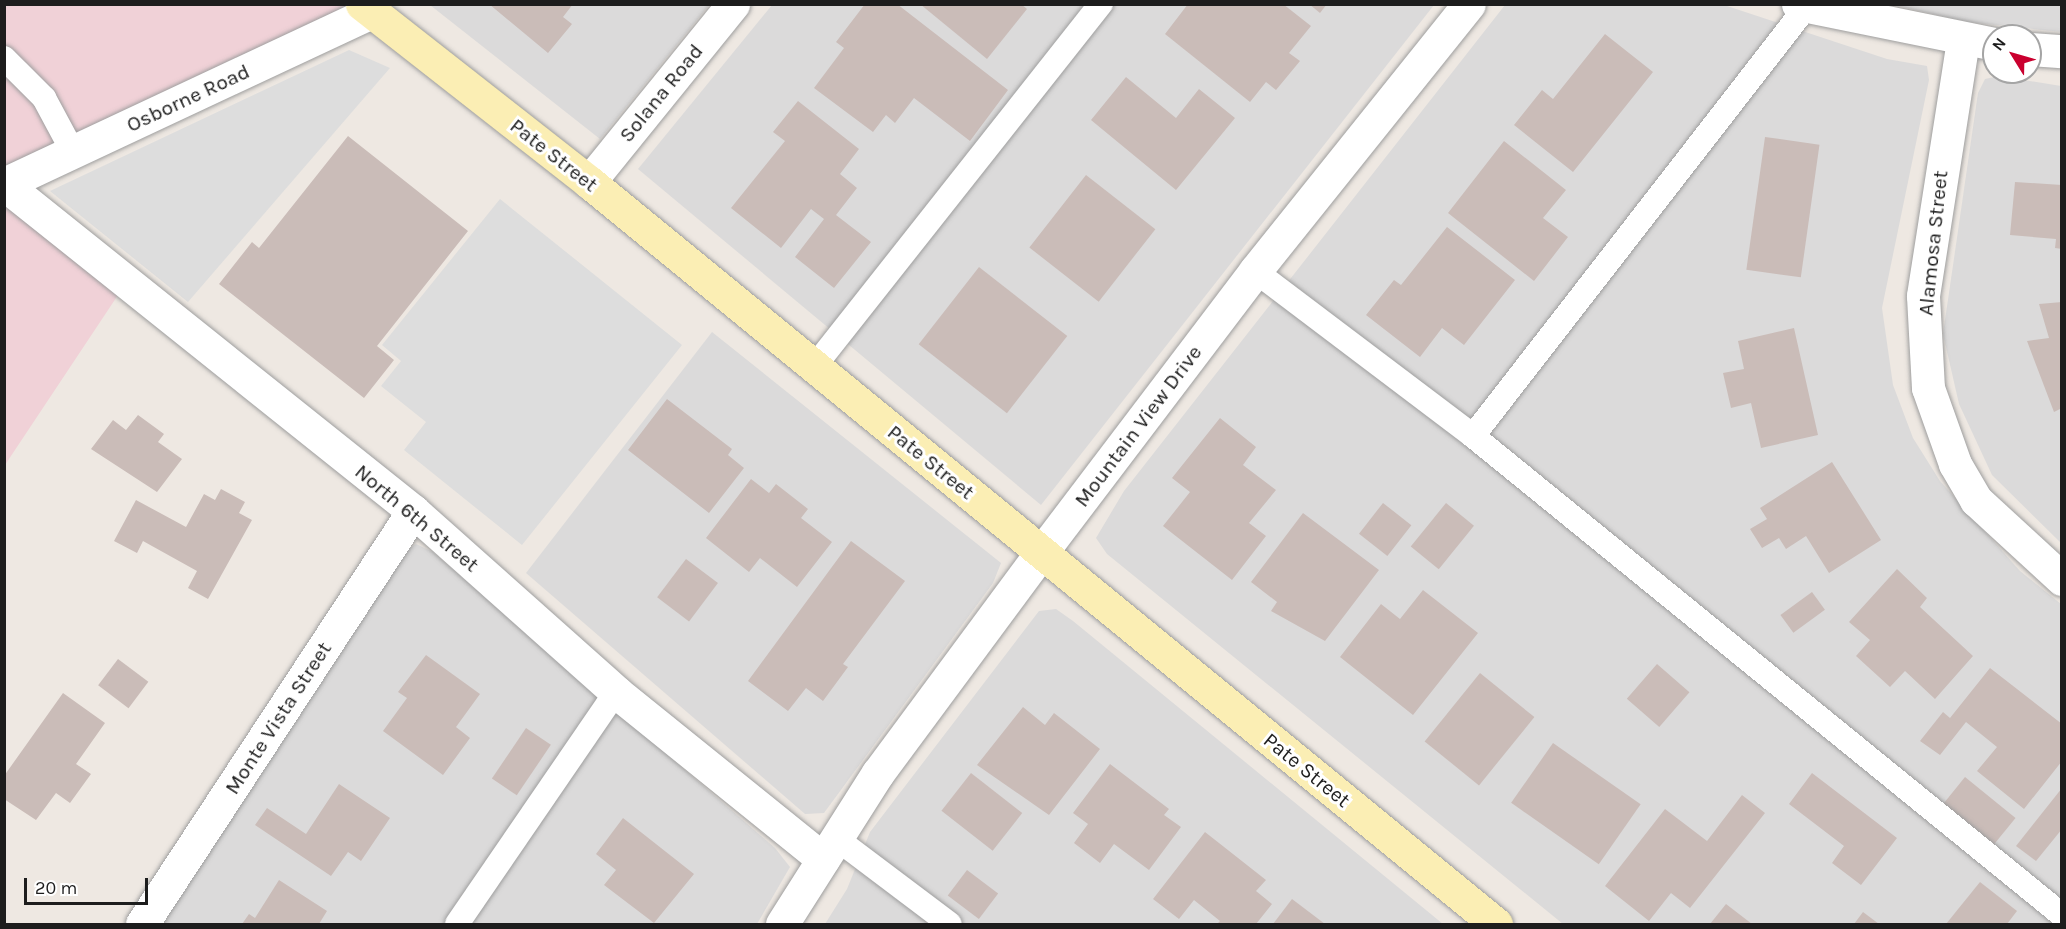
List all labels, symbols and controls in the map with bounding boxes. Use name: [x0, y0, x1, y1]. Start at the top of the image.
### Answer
north arrow: [1982, 24, 2042, 84]
text: N: [1988, 34, 2010, 54]
street label: Solana Road: [614, 39, 708, 147]
street label: Osborne Road: [122, 59, 254, 137]
street label: Pate Street: [505, 113, 603, 197]
street label: Alamosa Street: [1913, 169, 1953, 317]
street label: Mountain View Drive: [1069, 340, 1207, 512]
street label: Pate Street: [882, 419, 980, 505]
street label: North 6th Street: [350, 459, 484, 577]
street label: Monte Vista Street: [219, 637, 337, 799]
street label: Pate Street: [1258, 727, 1356, 813]
scale bar: [27, 866, 152, 904]
text: 20 m: [35, 877, 77, 899]

